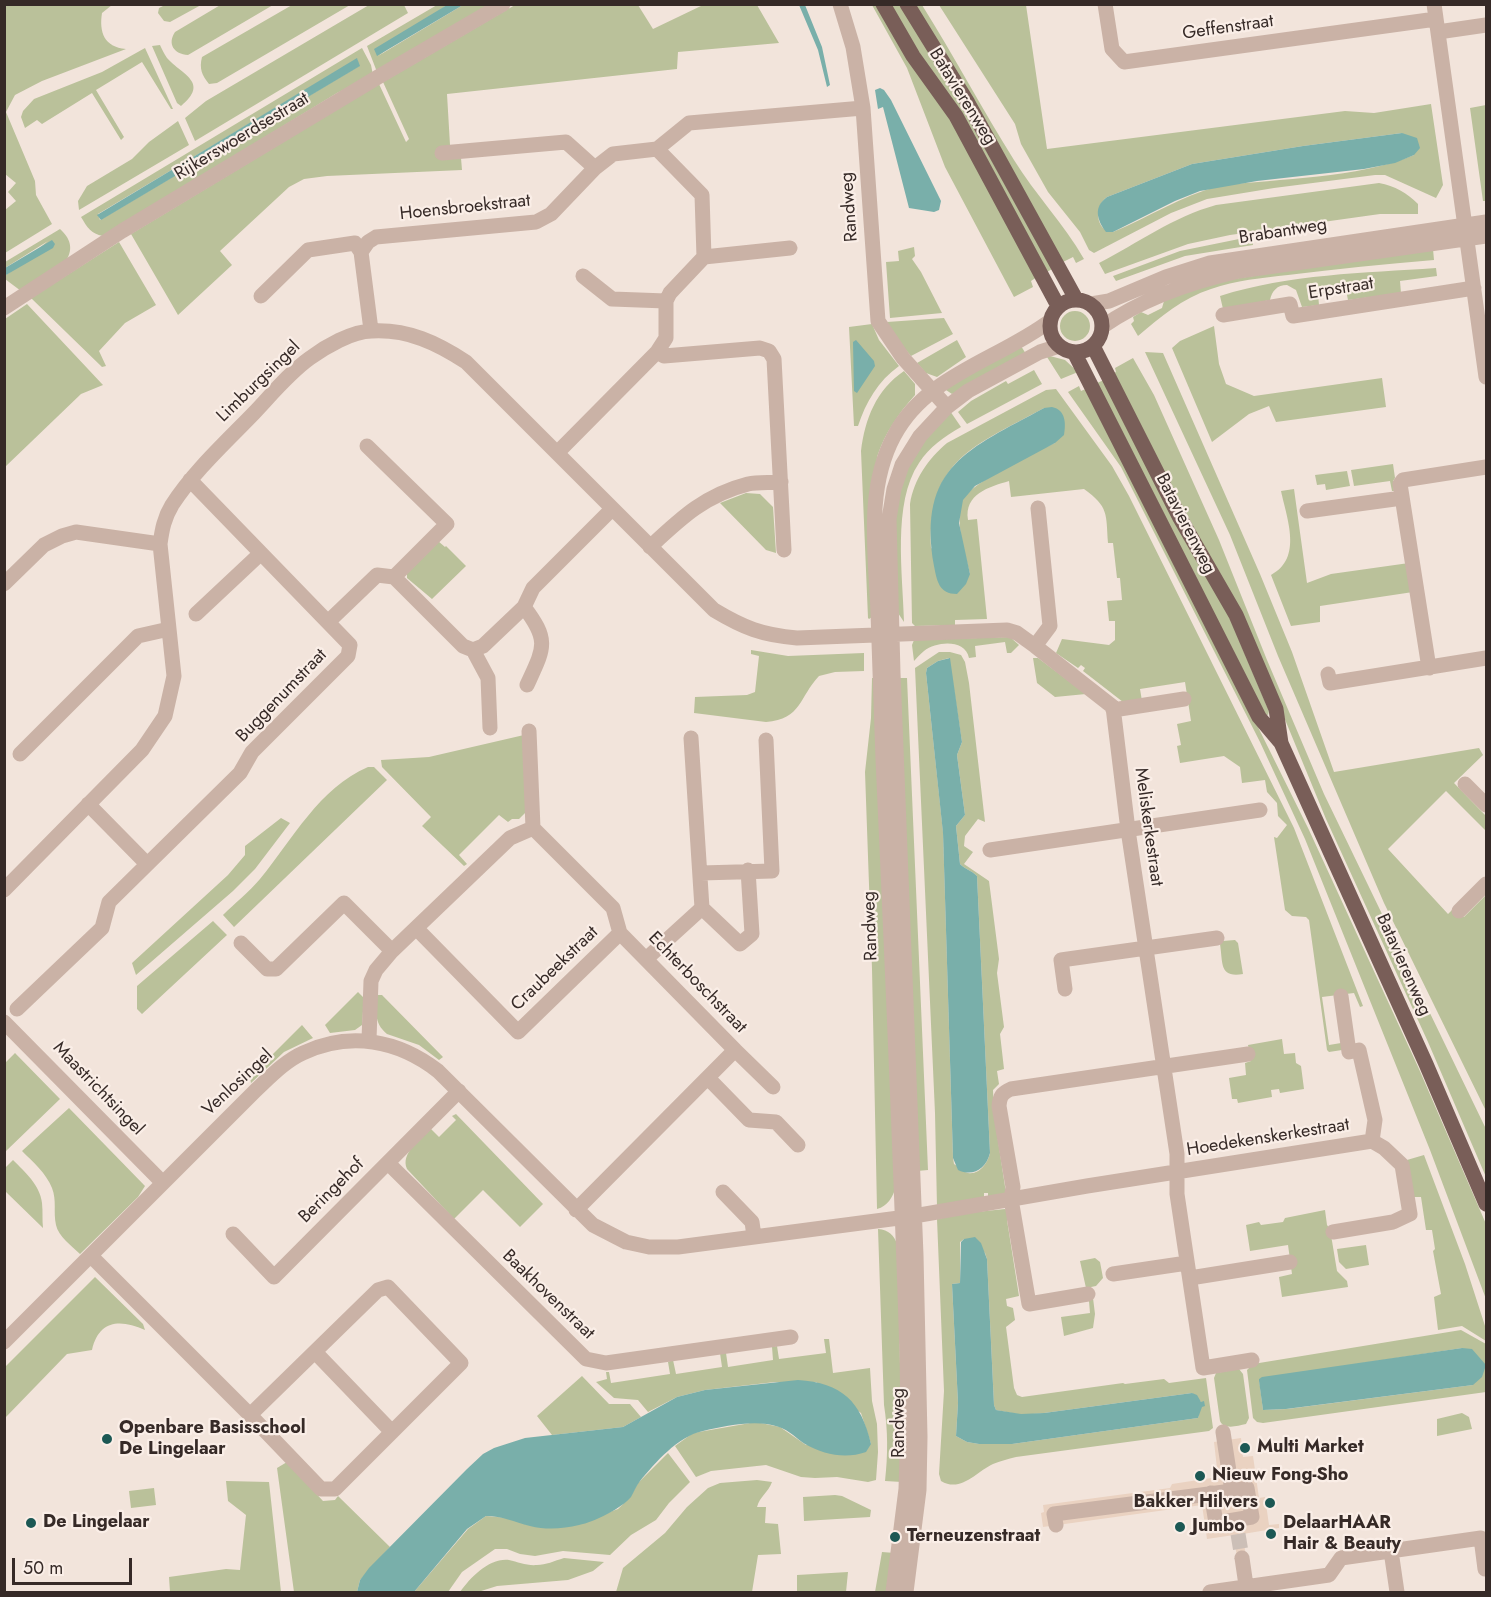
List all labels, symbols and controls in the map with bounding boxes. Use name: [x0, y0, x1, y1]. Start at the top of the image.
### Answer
street label: Geffenstraat: [1181, 11, 1275, 45]
street label: Batavierenweg: [924, 45, 1000, 149]
street label: Rijkerswoerdsestraat: [171, 88, 313, 186]
street label: Randweg: [837, 171, 863, 243]
street label: Hoensbroekstraat: [399, 190, 531, 226]
street label: Brabantweg: [1237, 214, 1329, 250]
street label: Erpstraat: [1307, 273, 1375, 305]
street label: Limburgsingel: [213, 337, 305, 427]
street label: Batavierenweg: [1151, 470, 1219, 578]
street label: Buggenumstraat: [232, 645, 332, 747]
street label: Meliskerkestraat: [1129, 766, 1167, 888]
street label: Randweg: [859, 891, 883, 961]
street label: Batavierenweg: [1371, 911, 1435, 1019]
street label: Craubeekstraat: [507, 922, 603, 1016]
street label: Echterboschstraat: [643, 928, 751, 1038]
street label: Maastrichtsingel: [48, 1038, 148, 1140]
street label: Venlosingel: [198, 1045, 278, 1121]
street label: Hoedekenskerkestraat: [1185, 1114, 1351, 1162]
street label: Beringehof: [295, 1154, 369, 1228]
street label: Baakhovenstraat: [497, 1246, 599, 1344]
street label: Randweg: [889, 1388, 911, 1458]
place label: Openbare Basisschool De Lingelaar: [119, 1418, 306, 1460]
marker: Openbare Basisschool De Lingelaar: [100, 1432, 114, 1446]
place label: Multi Market: [1257, 1437, 1364, 1459]
marker: Multi Market: [1238, 1441, 1252, 1455]
place label: Nieuw Fong-Sho: [1212, 1465, 1348, 1487]
marker: Nieuw Fong-Sho: [1193, 1469, 1207, 1483]
place label: Bakker Hilvers: [1134, 1492, 1258, 1514]
marker: Bakker Hilvers: [1263, 1496, 1277, 1510]
place label: De Lingelaar: [43, 1512, 150, 1534]
place label: DelaarHAAR Hair & Beauty: [1283, 1513, 1401, 1556]
marker: De Lingelaar: [24, 1516, 38, 1530]
place label: Jumbo: [1192, 1516, 1245, 1538]
marker: Jumbo: [1173, 1520, 1187, 1534]
place label: Terneuzenstraat: [907, 1526, 1040, 1548]
marker: DelaarHAAR Hair & Beauty: [1264, 1527, 1278, 1541]
marker: Terneuzenstraat: [888, 1530, 902, 1544]
scale bar: [15, 1546, 135, 1584]
text: 50 m: [23, 1555, 63, 1581]

